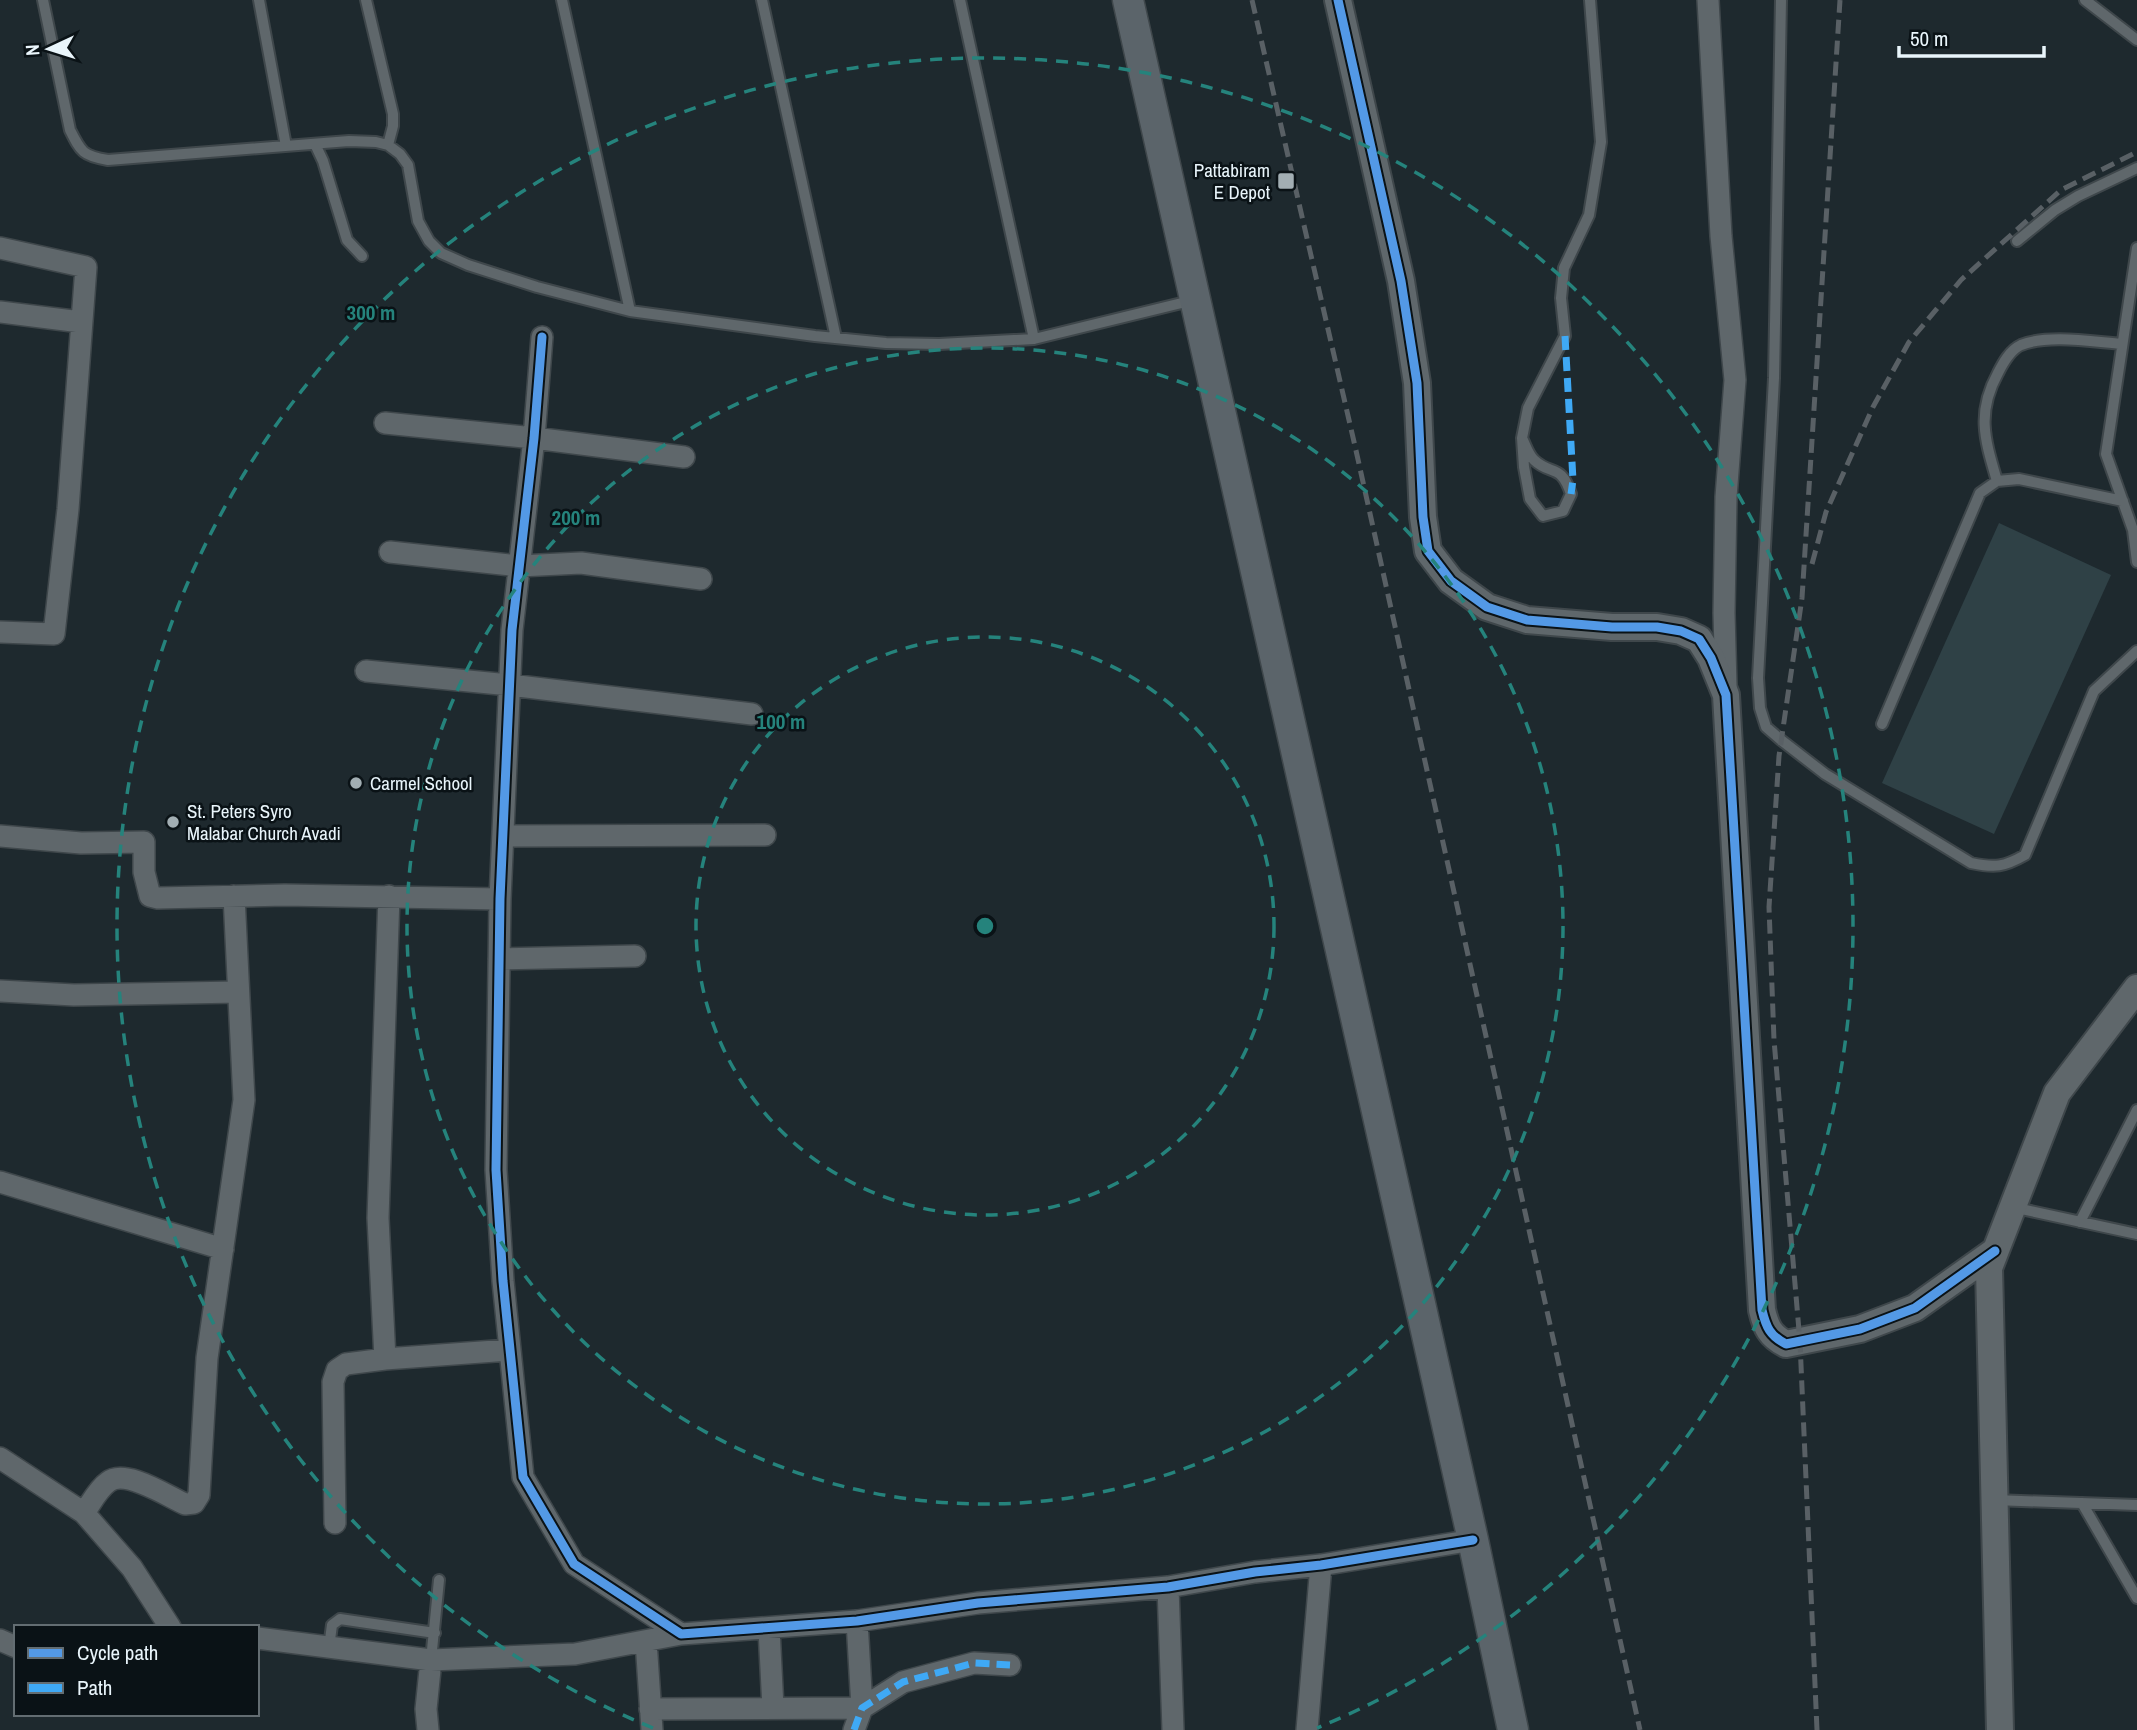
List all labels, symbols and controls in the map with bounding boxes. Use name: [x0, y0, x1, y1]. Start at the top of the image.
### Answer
north arrow: [14, 14, 84, 84]
scale bar: [1899, 14, 2044, 58]
text: 50 m: [1910, 24, 1948, 53]
text: N: [19, 44, 45, 57]
place label: Pattabiram E Depot: [1194, 157, 1271, 205]
marker: Pattabiram E Depot: [1276, 171, 1296, 191]
text: 300 m: [347, 298, 395, 327]
text: 200 m: [552, 503, 600, 532]
text: 100 m: [757, 707, 805, 736]
place label: Carmel School: [370, 770, 472, 796]
marker: Carmel School: [348, 775, 364, 791]
place label: St. Peters Syro Malabar Church Avadi: [187, 798, 341, 846]
marker: St. Peters Syro Malabar Church Avadi: [165, 814, 181, 830]
centre of rings: [973, 914, 997, 938]
legend: [14, 1625, 259, 1716]
text: Cycle path: [77, 1638, 158, 1667]
text: Path: [77, 1673, 112, 1702]

